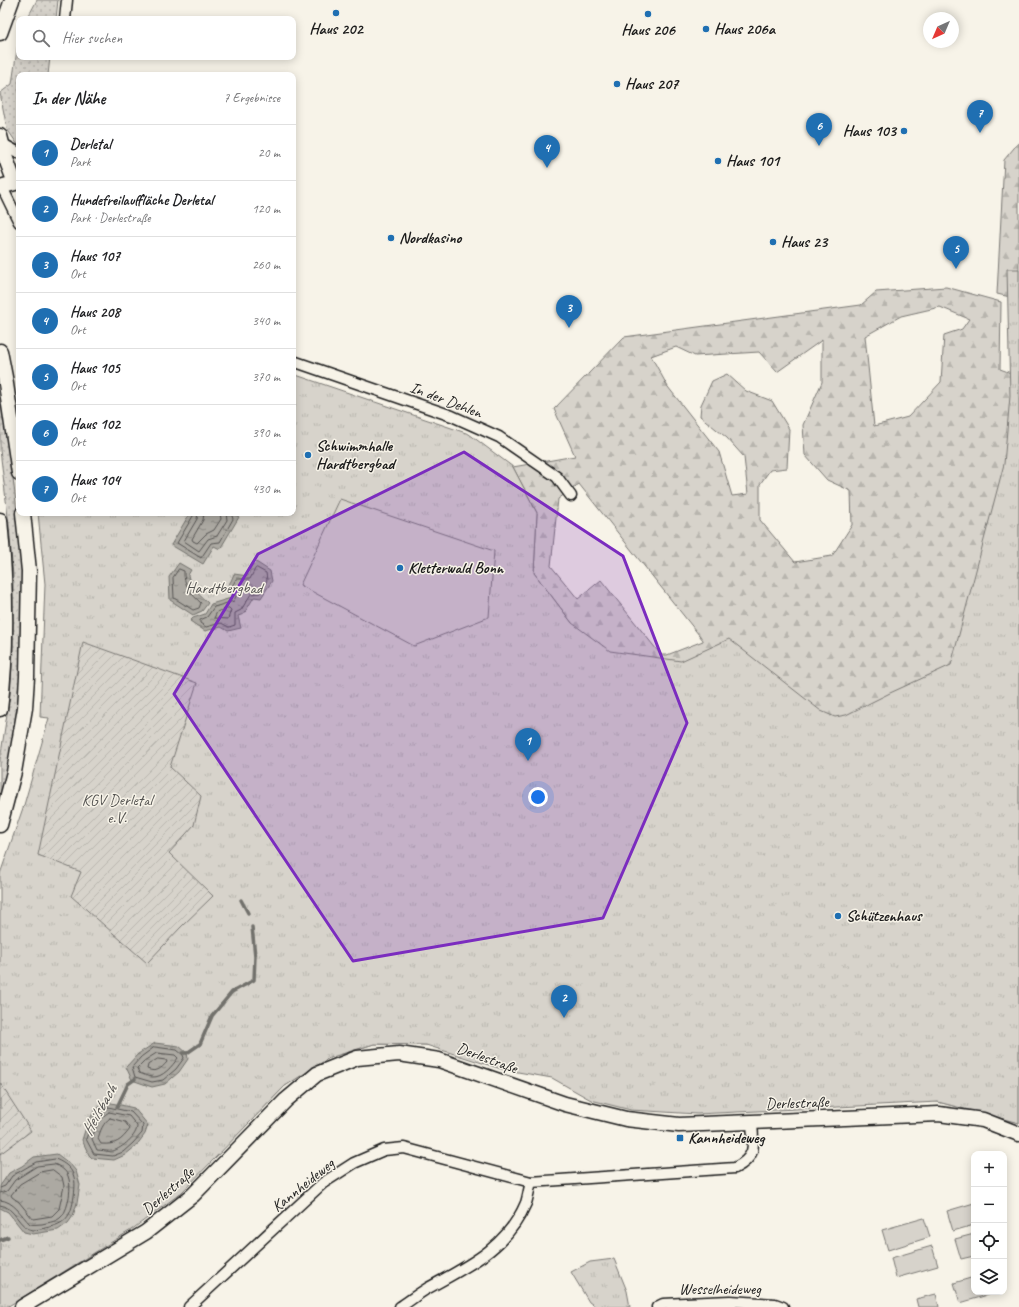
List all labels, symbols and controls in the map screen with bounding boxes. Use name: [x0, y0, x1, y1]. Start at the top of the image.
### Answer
marker: Haus 202: [331, 8, 341, 18]
marker: Haus 206: [643, 9, 653, 19]
north arrow: [923, 12, 959, 48]
search box: [16, 16, 296, 60]
place label: Haus 202: [309, 19, 364, 39]
place label: Haus 206a: [714, 19, 777, 39]
place label: Haus 206: [621, 20, 676, 40]
marker: Haus 206a: [701, 24, 711, 34]
icon: search: [30, 27, 52, 49]
text: Hier suchen: [62, 29, 122, 48]
place label: Haus 207: [625, 74, 680, 94]
marker: Haus 207: [612, 79, 622, 89]
text: In der Nähe: [32, 88, 105, 109]
text: 7 Ergebnisse: [224, 90, 280, 106]
pin: 7: [967, 100, 993, 133]
pin: 6: [806, 113, 832, 146]
place label: Haus 103: [843, 121, 898, 141]
marker: Haus 103: [899, 126, 909, 136]
text: Derletal: [70, 135, 111, 154]
pin: 4: [534, 135, 560, 168]
text: 1: [42, 145, 48, 161]
text: 20 m: [258, 145, 280, 161]
place label: Haus 101: [726, 151, 781, 171]
text: Park: [70, 154, 91, 170]
marker: Haus 101: [713, 156, 723, 166]
text: Hundefreilauffläche Derletal: [70, 191, 213, 210]
text: 2: [42, 201, 48, 217]
text: 120 m: [252, 201, 280, 217]
text: Park · Derlestraße: [70, 210, 150, 226]
place label: Nordkasino: [399, 228, 463, 248]
place label: Haus 23: [781, 232, 829, 252]
marker: Nordkasino: [386, 233, 396, 243]
pin: 5: [943, 236, 969, 269]
marker: Haus 23: [768, 237, 778, 247]
text: Haus 107: [70, 247, 120, 266]
text: 3: [42, 257, 48, 273]
text: 260 m: [252, 257, 280, 273]
text: Ort: [70, 266, 85, 282]
pin: 3: [556, 295, 582, 328]
text: Haus 208: [70, 303, 120, 322]
text: 4: [42, 313, 48, 329]
text: 340 m: [252, 313, 280, 329]
text: Ort: [70, 322, 85, 338]
text: Haus 105: [70, 359, 120, 378]
text: 5: [42, 369, 48, 385]
text: 370 m: [252, 369, 280, 385]
street label: In der Dehlen: [407, 377, 486, 423]
text: Ort: [70, 378, 85, 394]
text: Haus 102: [70, 415, 120, 434]
text: 6: [42, 425, 48, 441]
text: 390 m: [252, 425, 280, 441]
text: Ort: [70, 434, 85, 450]
place label: Schwimmhalle Hardtbergbad: [316, 436, 397, 474]
marker: Schwimmhalle Hardtbergbad: [303, 450, 313, 460]
text: Haus 104: [70, 471, 120, 490]
text: 7: [42, 481, 48, 497]
text: 430 m: [252, 481, 280, 497]
text: Ort: [70, 490, 85, 506]
place label: Kletterwald Bonn: [408, 558, 505, 578]
marker: Kletterwald Bonn: [395, 563, 405, 573]
park label: Hardtbergbad: [186, 578, 265, 598]
pin: 1: [515, 728, 541, 761]
your location: [528, 787, 548, 807]
park label: KGV Derletal e.V.: [82, 790, 155, 828]
place label: Schützenhaus: [846, 906, 924, 926]
marker: Schützenhaus: [833, 911, 843, 921]
pin: 2: [551, 985, 577, 1018]
street label: Derlestraße: [454, 1038, 522, 1079]
water label: Heilsbach: [76, 1080, 122, 1139]
street label: Derlestraße: [765, 1092, 831, 1114]
place label: Kannheideweg: [688, 1128, 766, 1148]
marker: Kannheideweg: [675, 1133, 685, 1143]
map controls: [971, 1151, 1007, 1295]
button: +: [971, 1151, 1007, 1187]
street label: Kannheideweg: [268, 1153, 339, 1216]
street label: Derlestraße: [138, 1162, 200, 1219]
button: −: [971, 1187, 1007, 1223]
button: locate: [971, 1223, 1007, 1259]
button: layers: [971, 1259, 1007, 1295]
street label: Wesselheideweg: [679, 1279, 762, 1299]

